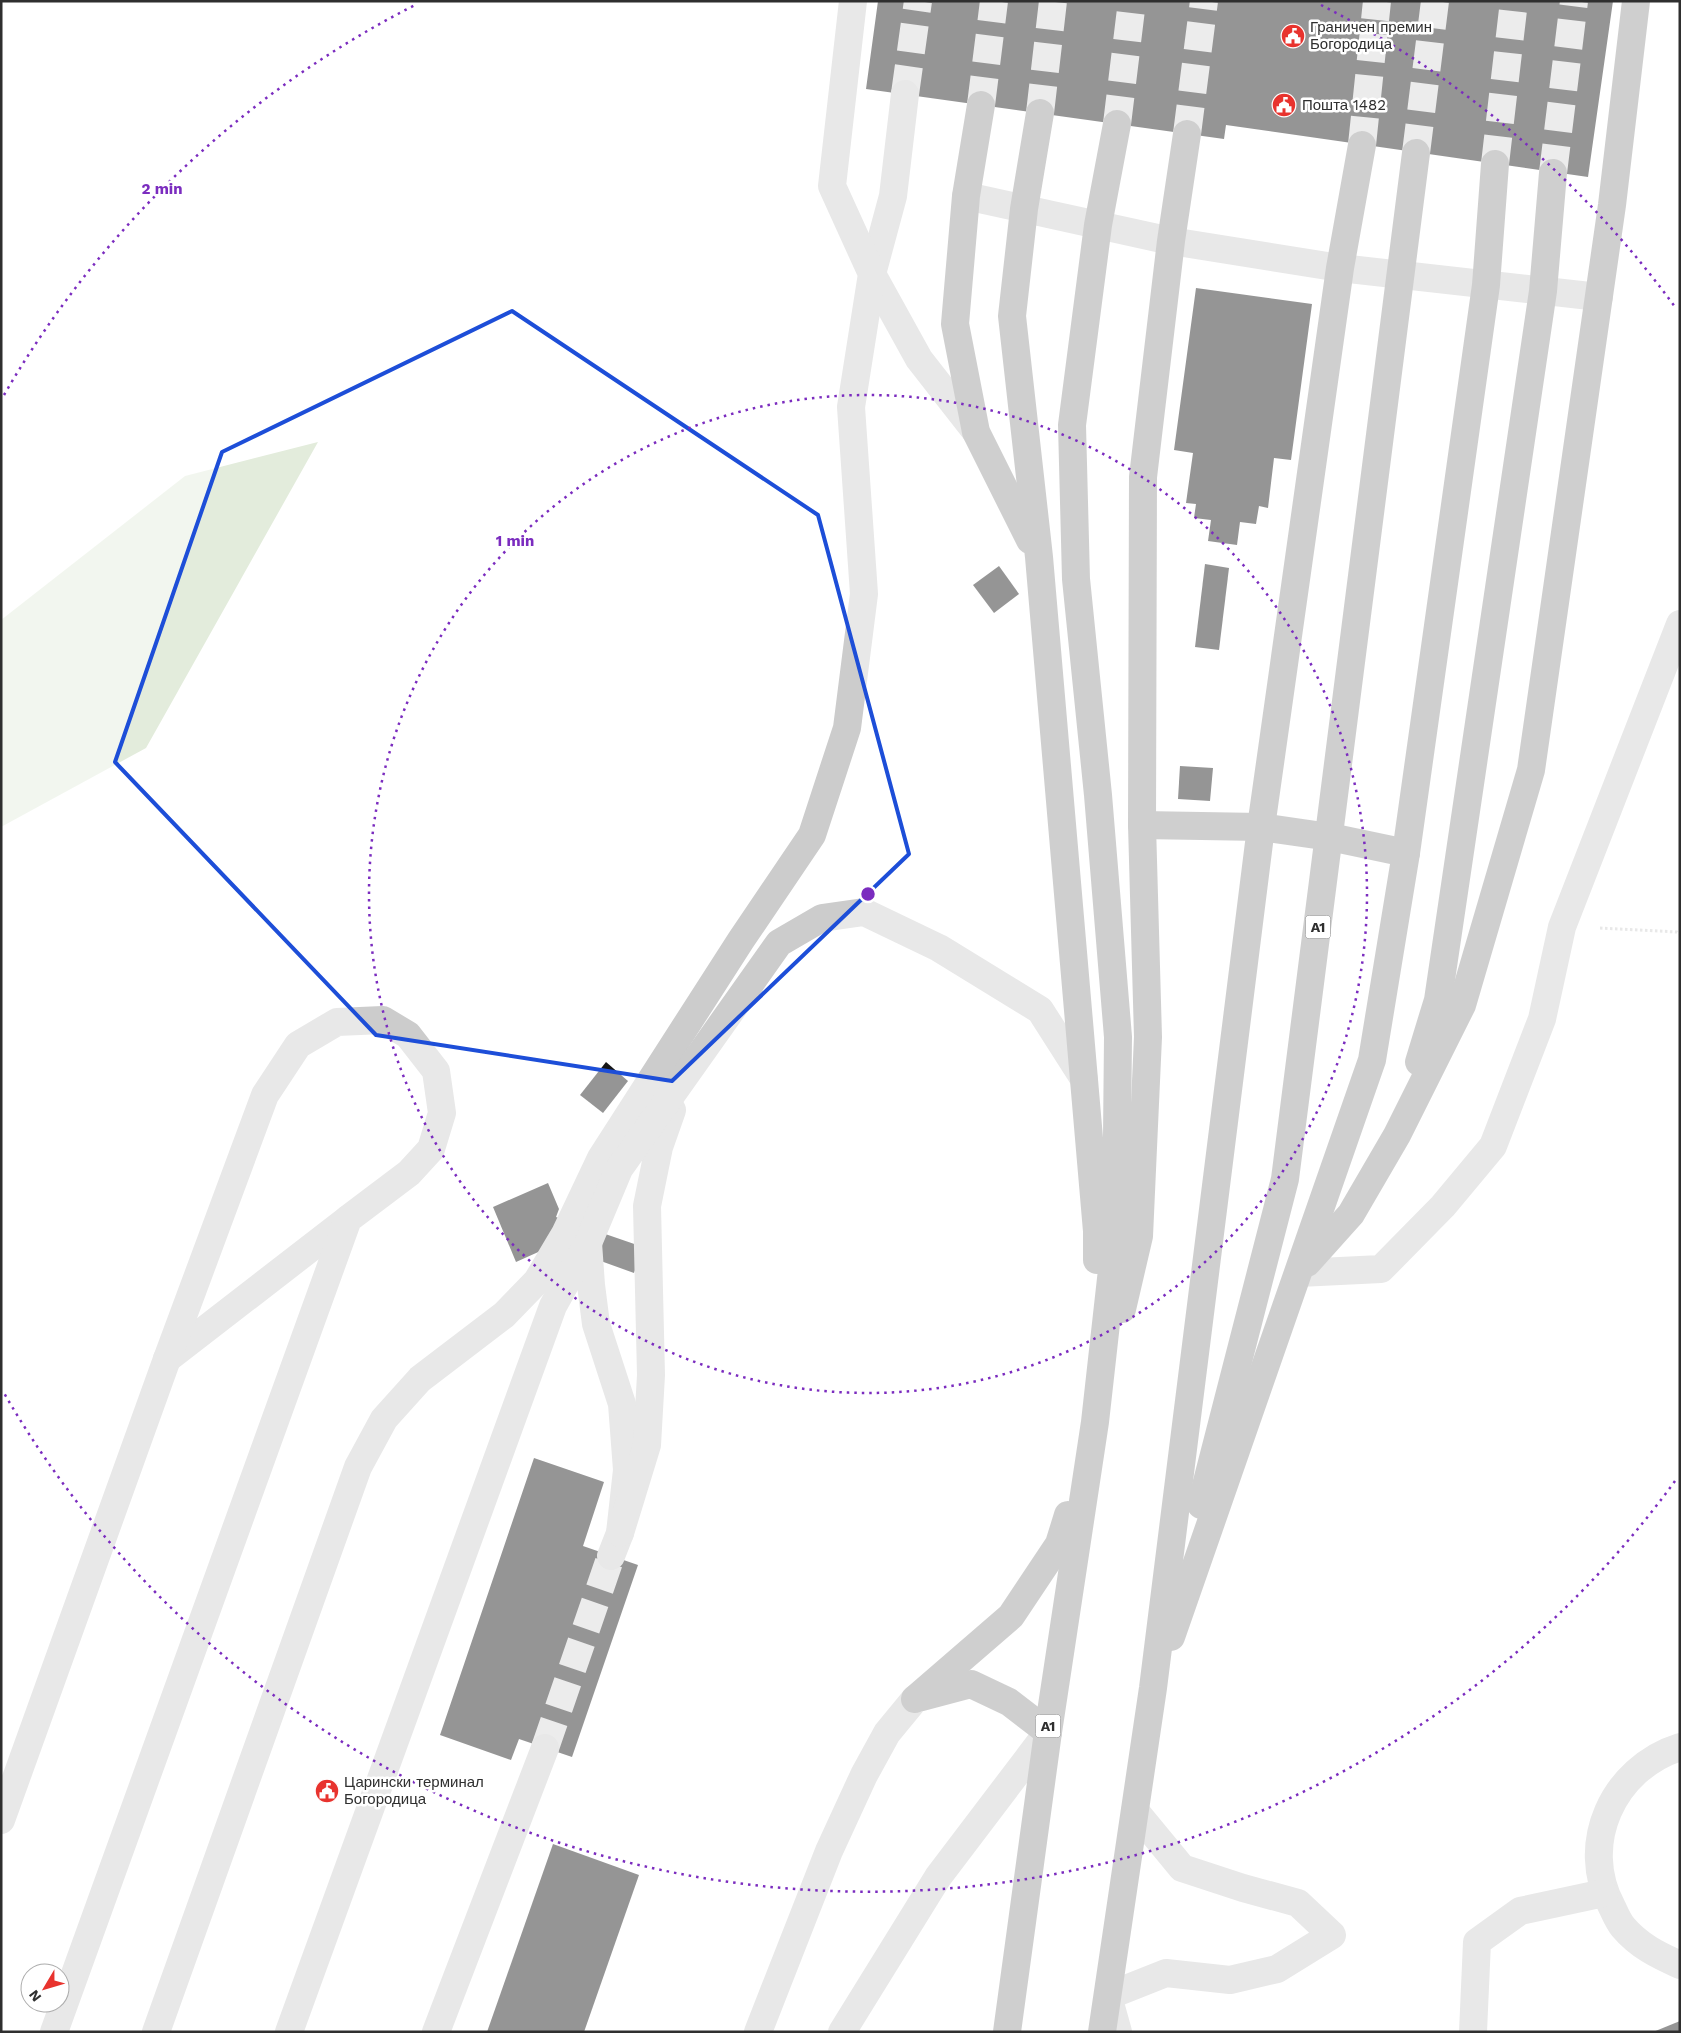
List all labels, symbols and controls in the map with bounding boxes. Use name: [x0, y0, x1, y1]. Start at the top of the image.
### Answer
place label: Граничен премин Богородица: [1310, 18, 1432, 53]
public building icon: Граничен премин Богородица: [1280, 23, 1306, 49]
public building icon: Пошта 1482: [1271, 92, 1297, 118]
place label: Пошта 1482: [1302, 96, 1386, 114]
text: 2 min: [141, 180, 183, 198]
text: 1 min: [496, 532, 534, 550]
centre of rings: [859, 885, 877, 903]
road number: A1: [1306, 916, 1330, 939]
road number: A1: [1036, 1714, 1060, 1738]
place label: Царински терминал Богородица: [344, 1773, 484, 1808]
public building icon: Царински терминал Богородица: [314, 1778, 340, 1804]
north arrow: [20, 1963, 70, 2013]
text: N: [25, 1987, 44, 2005]

